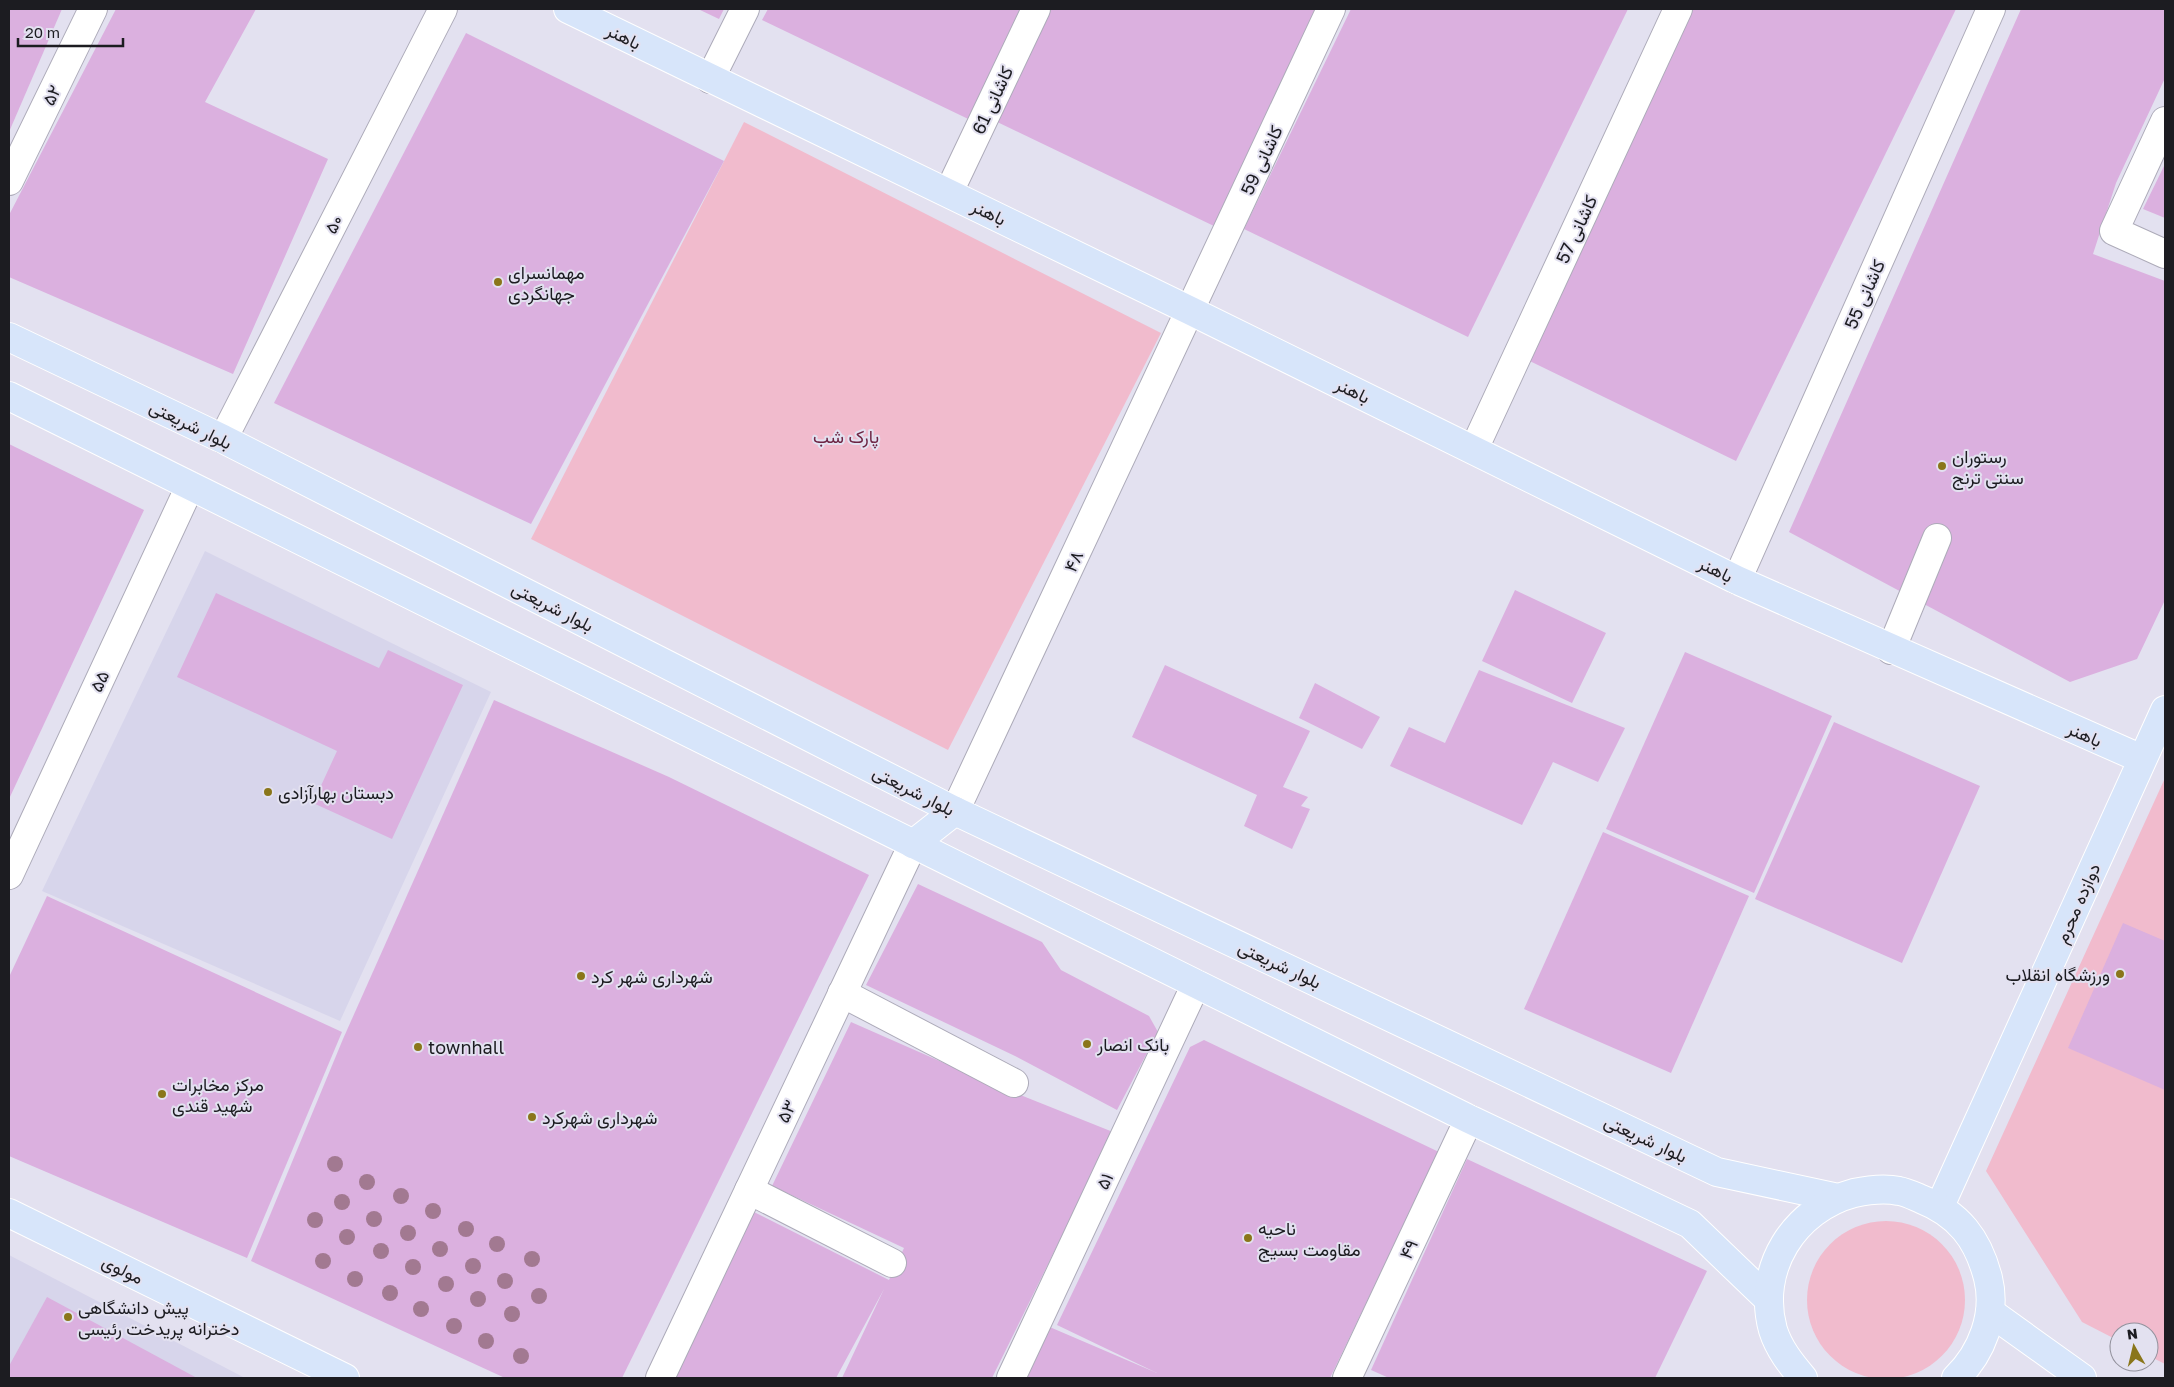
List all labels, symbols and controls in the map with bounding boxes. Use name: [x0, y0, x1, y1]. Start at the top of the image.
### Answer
scale bar: [18, 15, 122, 47]
street label: باهنر: [602, 18, 645, 55]
text: 20 m: [25, 23, 60, 41]
street label: کاشانی 61: [967, 62, 1018, 138]
street label: ۵۲: [37, 81, 65, 109]
street label: کاشانی 59: [1235, 122, 1288, 199]
street label: کاشانی 57: [1551, 191, 1602, 267]
street label: باهنر: [967, 194, 1010, 231]
street label: ۵۰: [319, 211, 347, 237]
street label: کاشانی 55: [1839, 256, 1890, 333]
place label: مهمانسرای جهانگردی: [508, 261, 585, 305]
marker: مهمانسرای جهانگردی: [492, 276, 504, 288]
street label: باهنر: [1331, 372, 1374, 409]
street label: بلوار شریعتی: [146, 395, 236, 454]
park label: پارک شب: [813, 425, 879, 449]
place label: رستوران سنتی ترنج: [1952, 445, 2024, 490]
marker: رستوران سنتی ترنج: [1936, 460, 1948, 472]
street label: ۴۸: [1059, 547, 1087, 575]
street label: باهنر: [1694, 551, 1737, 588]
street label: بلوار شریعتی: [508, 576, 598, 637]
street label: ۵۵: [85, 667, 113, 695]
street label: باهنر: [2063, 716, 2106, 752]
street label: بلوار شریعتی: [869, 760, 959, 821]
place label: دبستان بهارآزادی: [278, 781, 394, 804]
marker: دبستان بهارآزادی: [262, 786, 274, 798]
street label: دوازده محرم: [2050, 860, 2106, 947]
street label: بلوار شریعتی: [1235, 935, 1325, 994]
place label: ورزشگاه انقلاب: [2006, 963, 2110, 986]
place label: شهرداری شهر کرد: [591, 965, 713, 988]
marker: ورزشگاه انقلاب: [2114, 968, 2126, 980]
marker: شهرداری شهر کرد: [575, 970, 587, 982]
place label: بانک انصار: [1096, 1033, 1169, 1056]
place label: townhall: [428, 1036, 504, 1058]
marker: بانک انصار: [1081, 1038, 1093, 1050]
marker: townhall: [412, 1041, 424, 1053]
place label: مرکز مخابرات شهید قندی: [172, 1073, 264, 1117]
marker: مرکز مخابرات شهید قندی: [156, 1088, 168, 1100]
street label: ۵۳: [771, 1096, 801, 1126]
place label: شهرداری شهرکرد: [542, 1106, 657, 1129]
street label: بلوار شریعتی: [1601, 1109, 1691, 1168]
marker: شهرداری شهرکرد: [526, 1111, 538, 1123]
street label: ۵۱: [1091, 1169, 1117, 1193]
place label: ناحیه مقاومت بسیج: [1258, 1217, 1360, 1262]
marker: ناحیه مقاومت بسیج: [1242, 1232, 1254, 1244]
street label: ۴۹: [1394, 1236, 1422, 1262]
street label: مولوی: [98, 1250, 147, 1289]
place label: پیش دانشگاهی دخترانه پریدخت رئیسی: [78, 1296, 239, 1341]
marker: پیش دانشگاهی دخترانه پریدخت رئیسی: [62, 1311, 74, 1323]
north arrow: [2109, 1322, 2159, 1372]
text: N: [2126, 1324, 2139, 1343]

